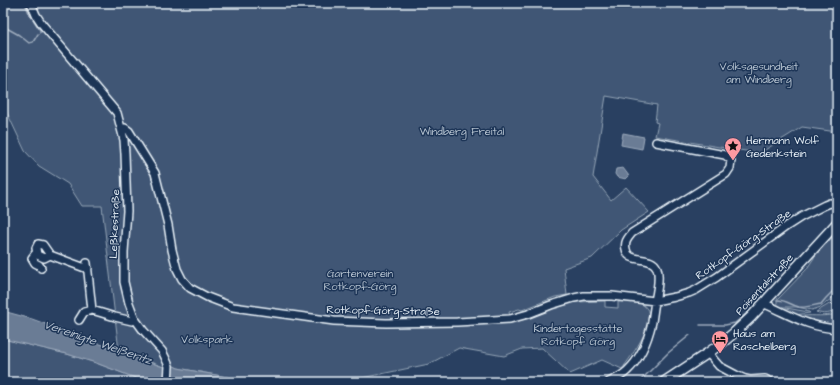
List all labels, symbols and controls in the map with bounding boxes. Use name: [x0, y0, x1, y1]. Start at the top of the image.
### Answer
park label: Volksgesundheit am Windberg: [720, 59, 799, 88]
park label: Windberg Freital: [420, 124, 505, 140]
place label: Hermann Wolf Gedenkstein: [746, 133, 820, 161]
place icon: Hermann Wolf Gedenkstein: [723, 136, 743, 161]
street label: Leßkestraße: [106, 189, 123, 259]
street label: Rotkopf-Görg-Straße: [693, 206, 795, 284]
street label: Poisentalstraße: [732, 250, 797, 318]
park label: Gartenverein Rotkopf-Görg: [323, 266, 397, 295]
street label: Rotkopf-Görg-Straße: [326, 302, 440, 320]
water label: Vereinigte Weißeritz: [41, 316, 155, 370]
park label: Kindertagesstätte Rotkopf Görg: [533, 321, 623, 350]
place label: Haus am Raschelberg: [733, 326, 796, 355]
hotel icon: Haus am Raschelberg: [710, 329, 730, 354]
park label: Volkspark: [181, 332, 233, 347]

